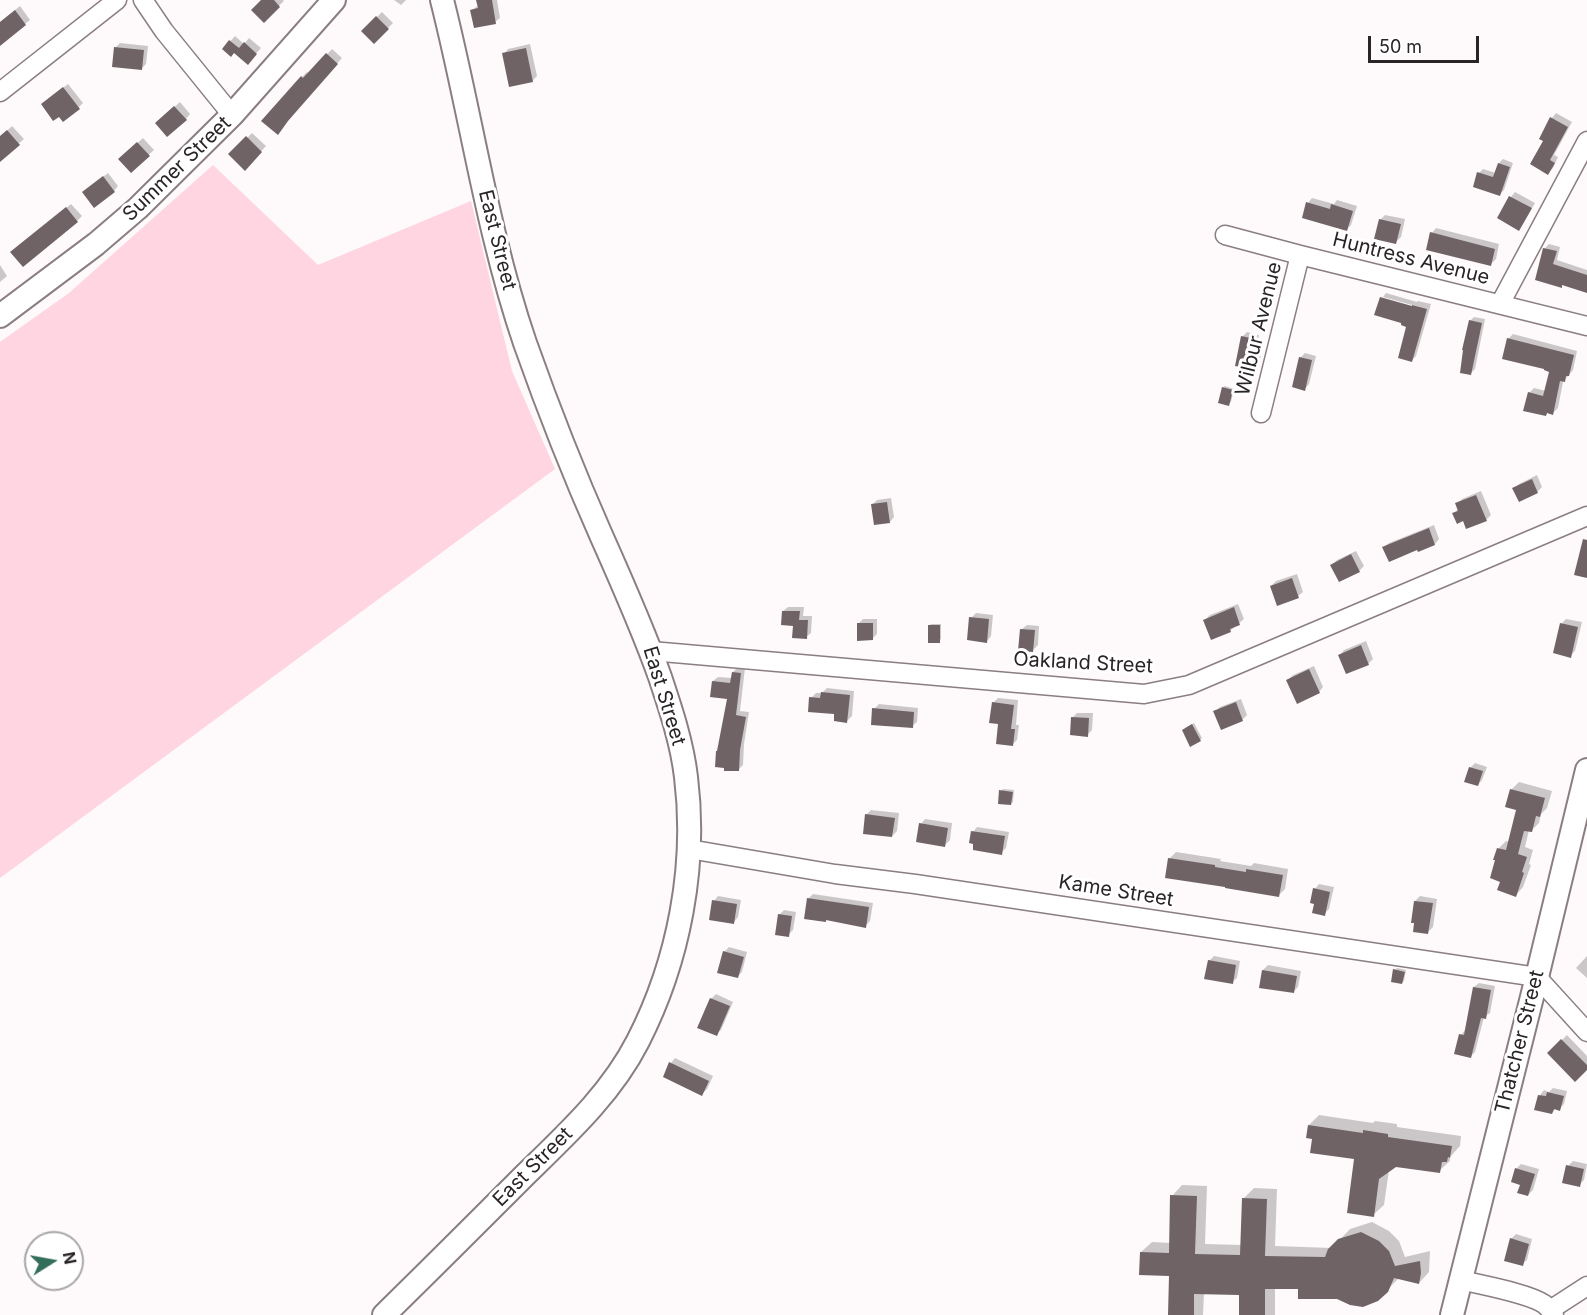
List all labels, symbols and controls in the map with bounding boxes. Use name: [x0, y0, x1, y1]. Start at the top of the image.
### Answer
scale bar: [1371, 24, 1482, 62]
text: 50 m: [1379, 36, 1422, 57]
street label: Summer Street: [118, 111, 236, 227]
street label: East Street: [473, 187, 521, 293]
street label: Huntress Avenue: [1330, 228, 1492, 290]
street label: Wilbur Avenue: [1231, 260, 1287, 398]
street label: East Street: [638, 644, 690, 748]
street label: Oakland Street: [1013, 647, 1153, 679]
street label: Kame Street: [1057, 870, 1175, 912]
street label: Thatcher Street: [1491, 968, 1549, 1116]
street label: East Street: [488, 1122, 578, 1212]
north arrow: [24, 1231, 84, 1291]
text: N: [59, 1250, 81, 1266]

